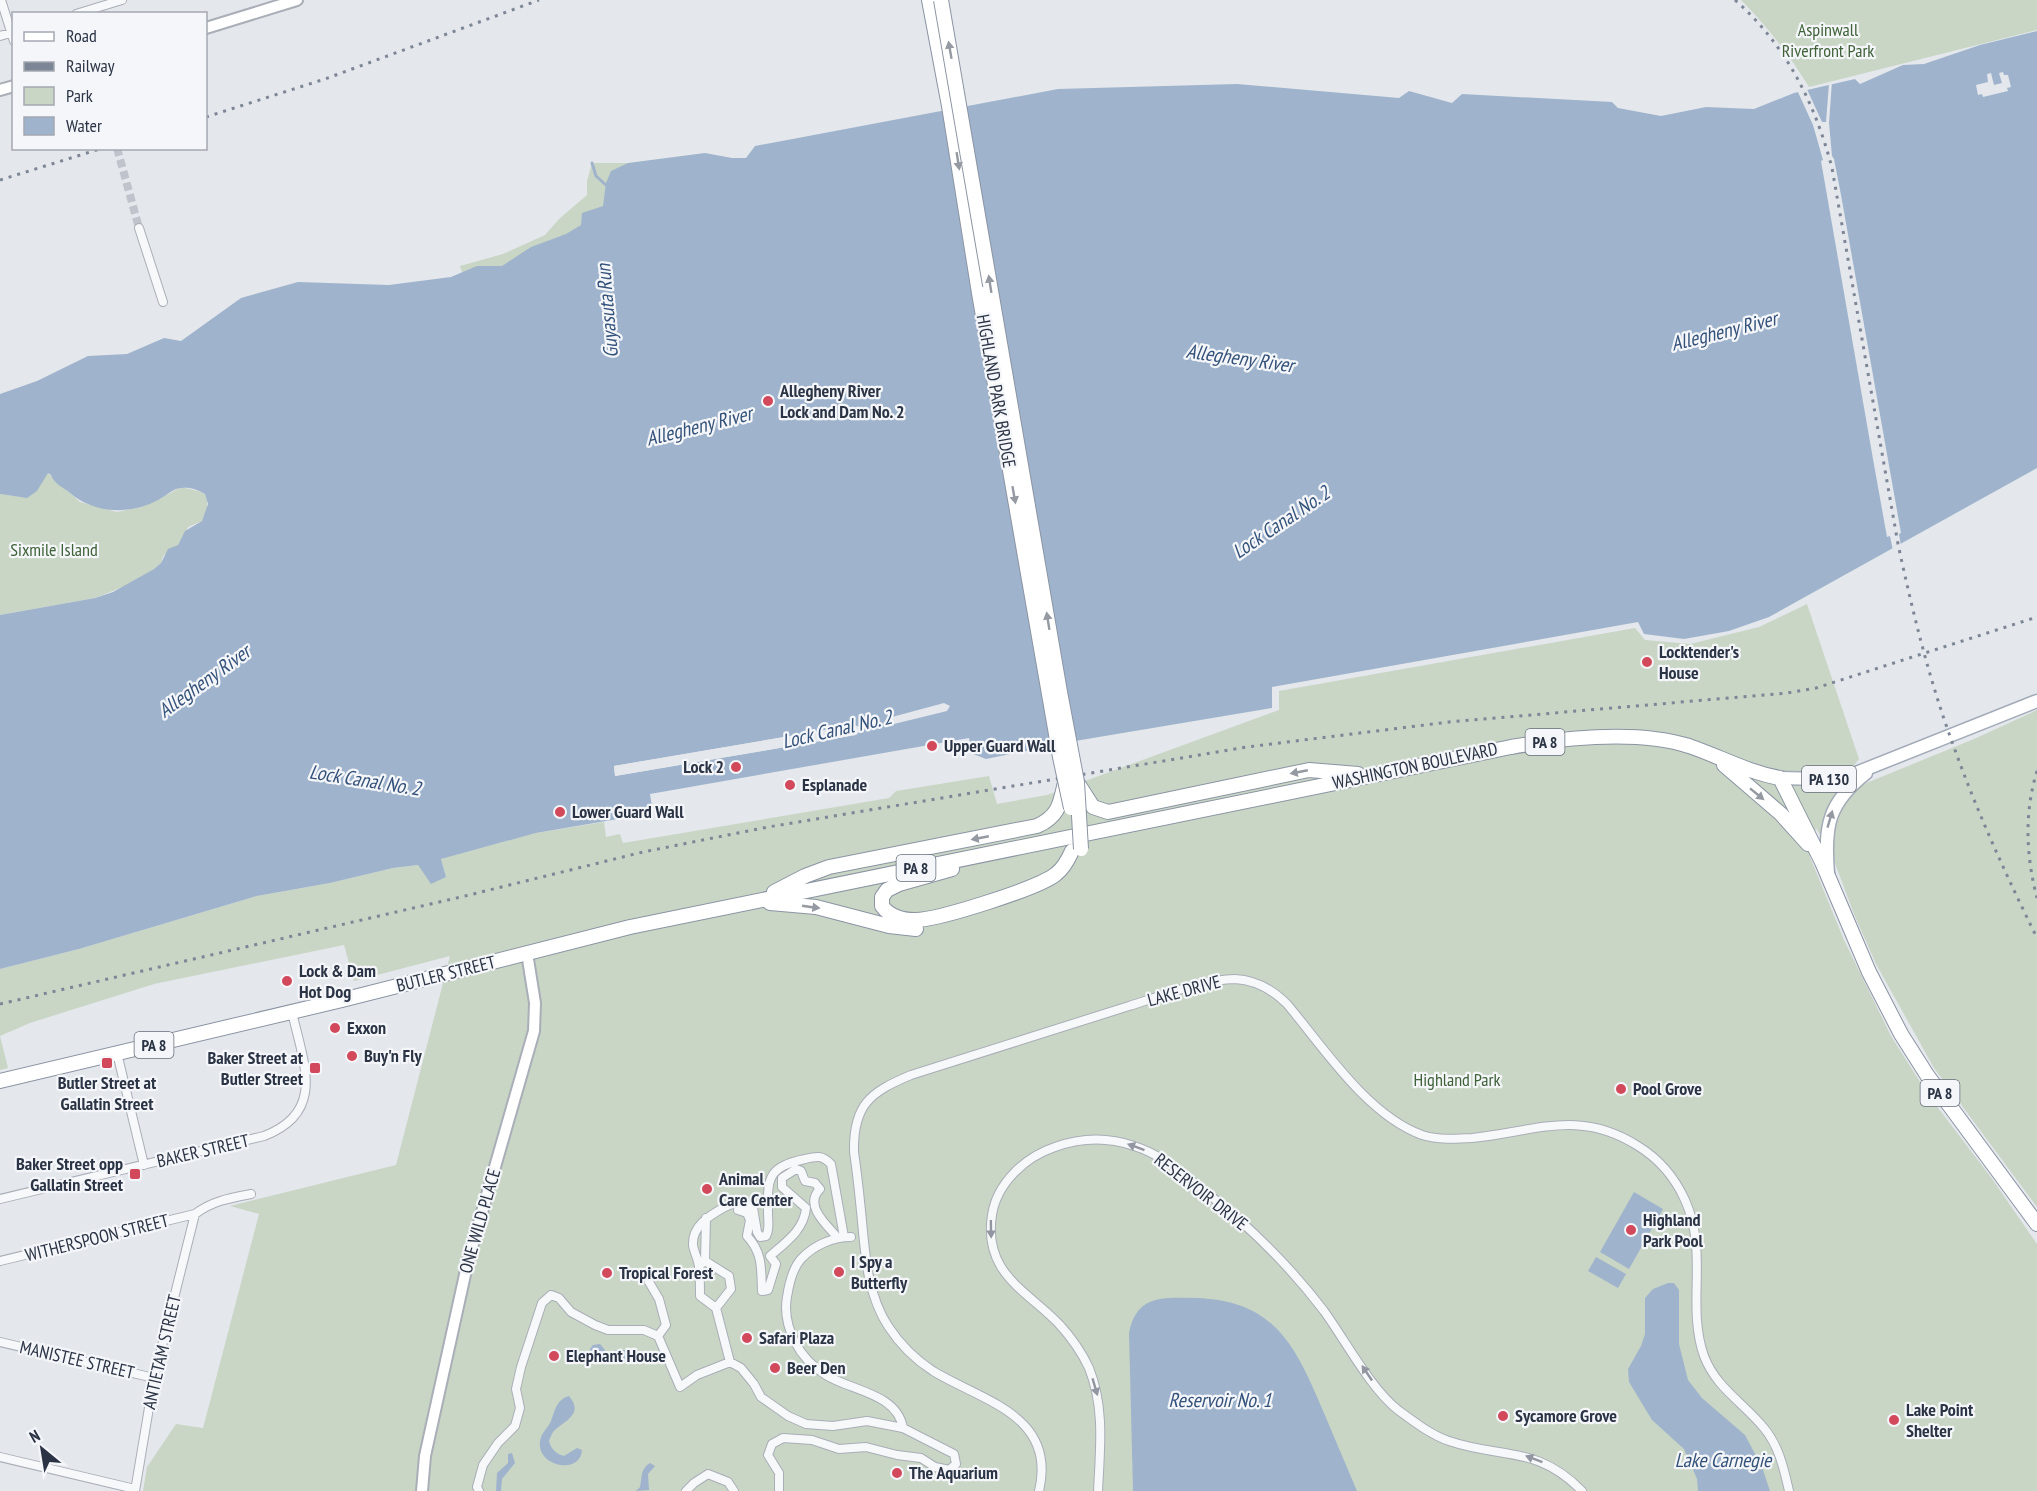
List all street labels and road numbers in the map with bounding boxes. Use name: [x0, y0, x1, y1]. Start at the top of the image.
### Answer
street label: HIGHLAND PARK BRIDGE: [972, 312, 1021, 469]
road number: PA 8: [1526, 729, 1564, 755]
street label: WASHINGTON BOULEVARD: [1330, 737, 1500, 794]
road number: PA 130: [1802, 766, 1856, 792]
road number: PA 8: [896, 855, 936, 881]
street label: BUTLER STREET: [394, 950, 498, 997]
street label: LAKE DRIVE: [1145, 970, 1223, 1011]
road number: PA 8: [134, 1032, 174, 1058]
road number: PA 8: [1920, 1080, 1960, 1106]
street label: BAKER STREET: [155, 1129, 251, 1172]
street label: RESERVOIR DRIVE: [1150, 1148, 1253, 1235]
street label: ONE WILD PLACE: [454, 1166, 505, 1276]
street label: WITHERSPOON STREET: [23, 1209, 171, 1266]
street label: ANTIETAM STREET: [137, 1292, 186, 1411]
street label: MANISTEE STREET: [18, 1335, 137, 1384]

